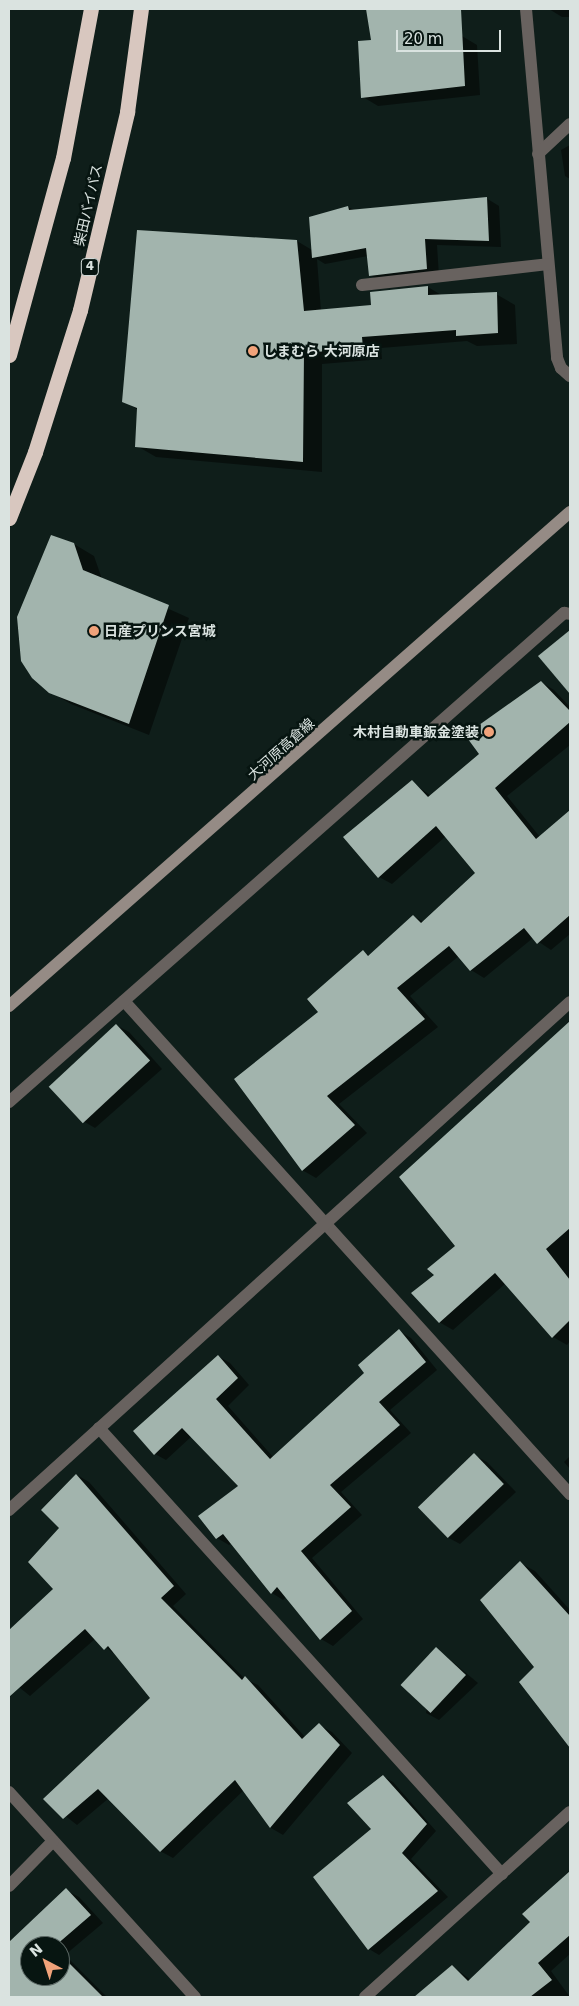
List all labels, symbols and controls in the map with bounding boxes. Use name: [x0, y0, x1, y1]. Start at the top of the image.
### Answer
scale bar: [399, 20, 504, 52]
text: 20 m: [404, 30, 442, 48]
street label: 柴田バイパス: [70, 162, 106, 248]
road number: 4: [80, 258, 100, 276]
place label: しまむら 大河原店: [263, 343, 380, 359]
marker: しまむら 大河原店: [247, 345, 259, 357]
place label: 日産プリンス宮城: [104, 623, 216, 639]
marker: 日産プリンス宮城: [88, 625, 100, 637]
street label: 大河原高倉線: [244, 715, 318, 783]
place label: 木村自動車鈑金塗装: [353, 724, 479, 740]
marker: 木村自動車鈑金塗装: [483, 726, 495, 738]
north arrow: [20, 1936, 70, 1986]
text: N: [26, 1940, 46, 1960]

